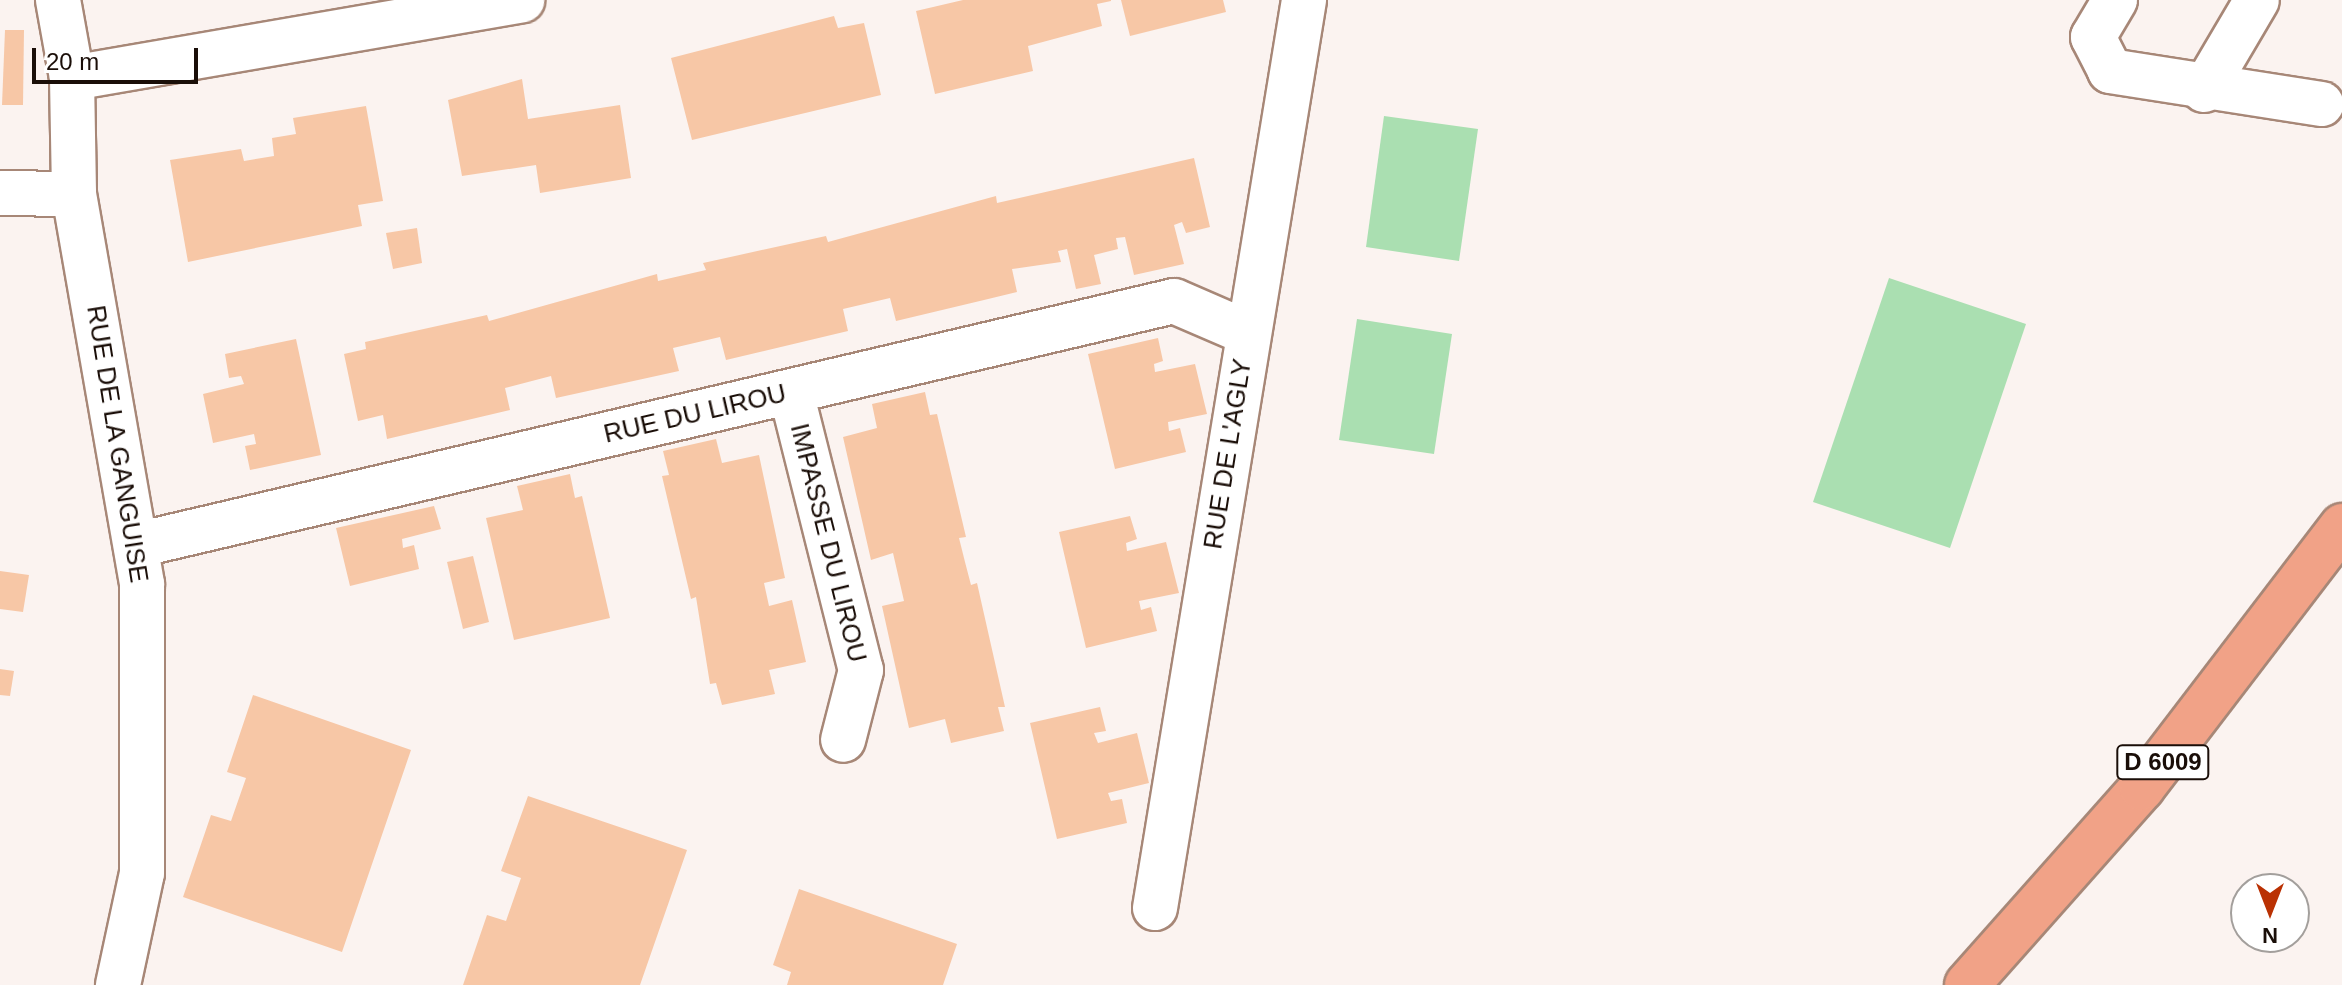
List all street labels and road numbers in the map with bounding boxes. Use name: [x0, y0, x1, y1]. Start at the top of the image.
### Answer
street label: RUE DE LA GANGUISE: [80, 302, 154, 586]
street label: RUE DE L'AGLY: [1198, 357, 1258, 551]
street label: RUE DU LIROU: [601, 378, 789, 450]
street label: IMPASSE DU LIROU: [783, 420, 873, 666]
road number: D 6009: [2115, 742, 2211, 782]

